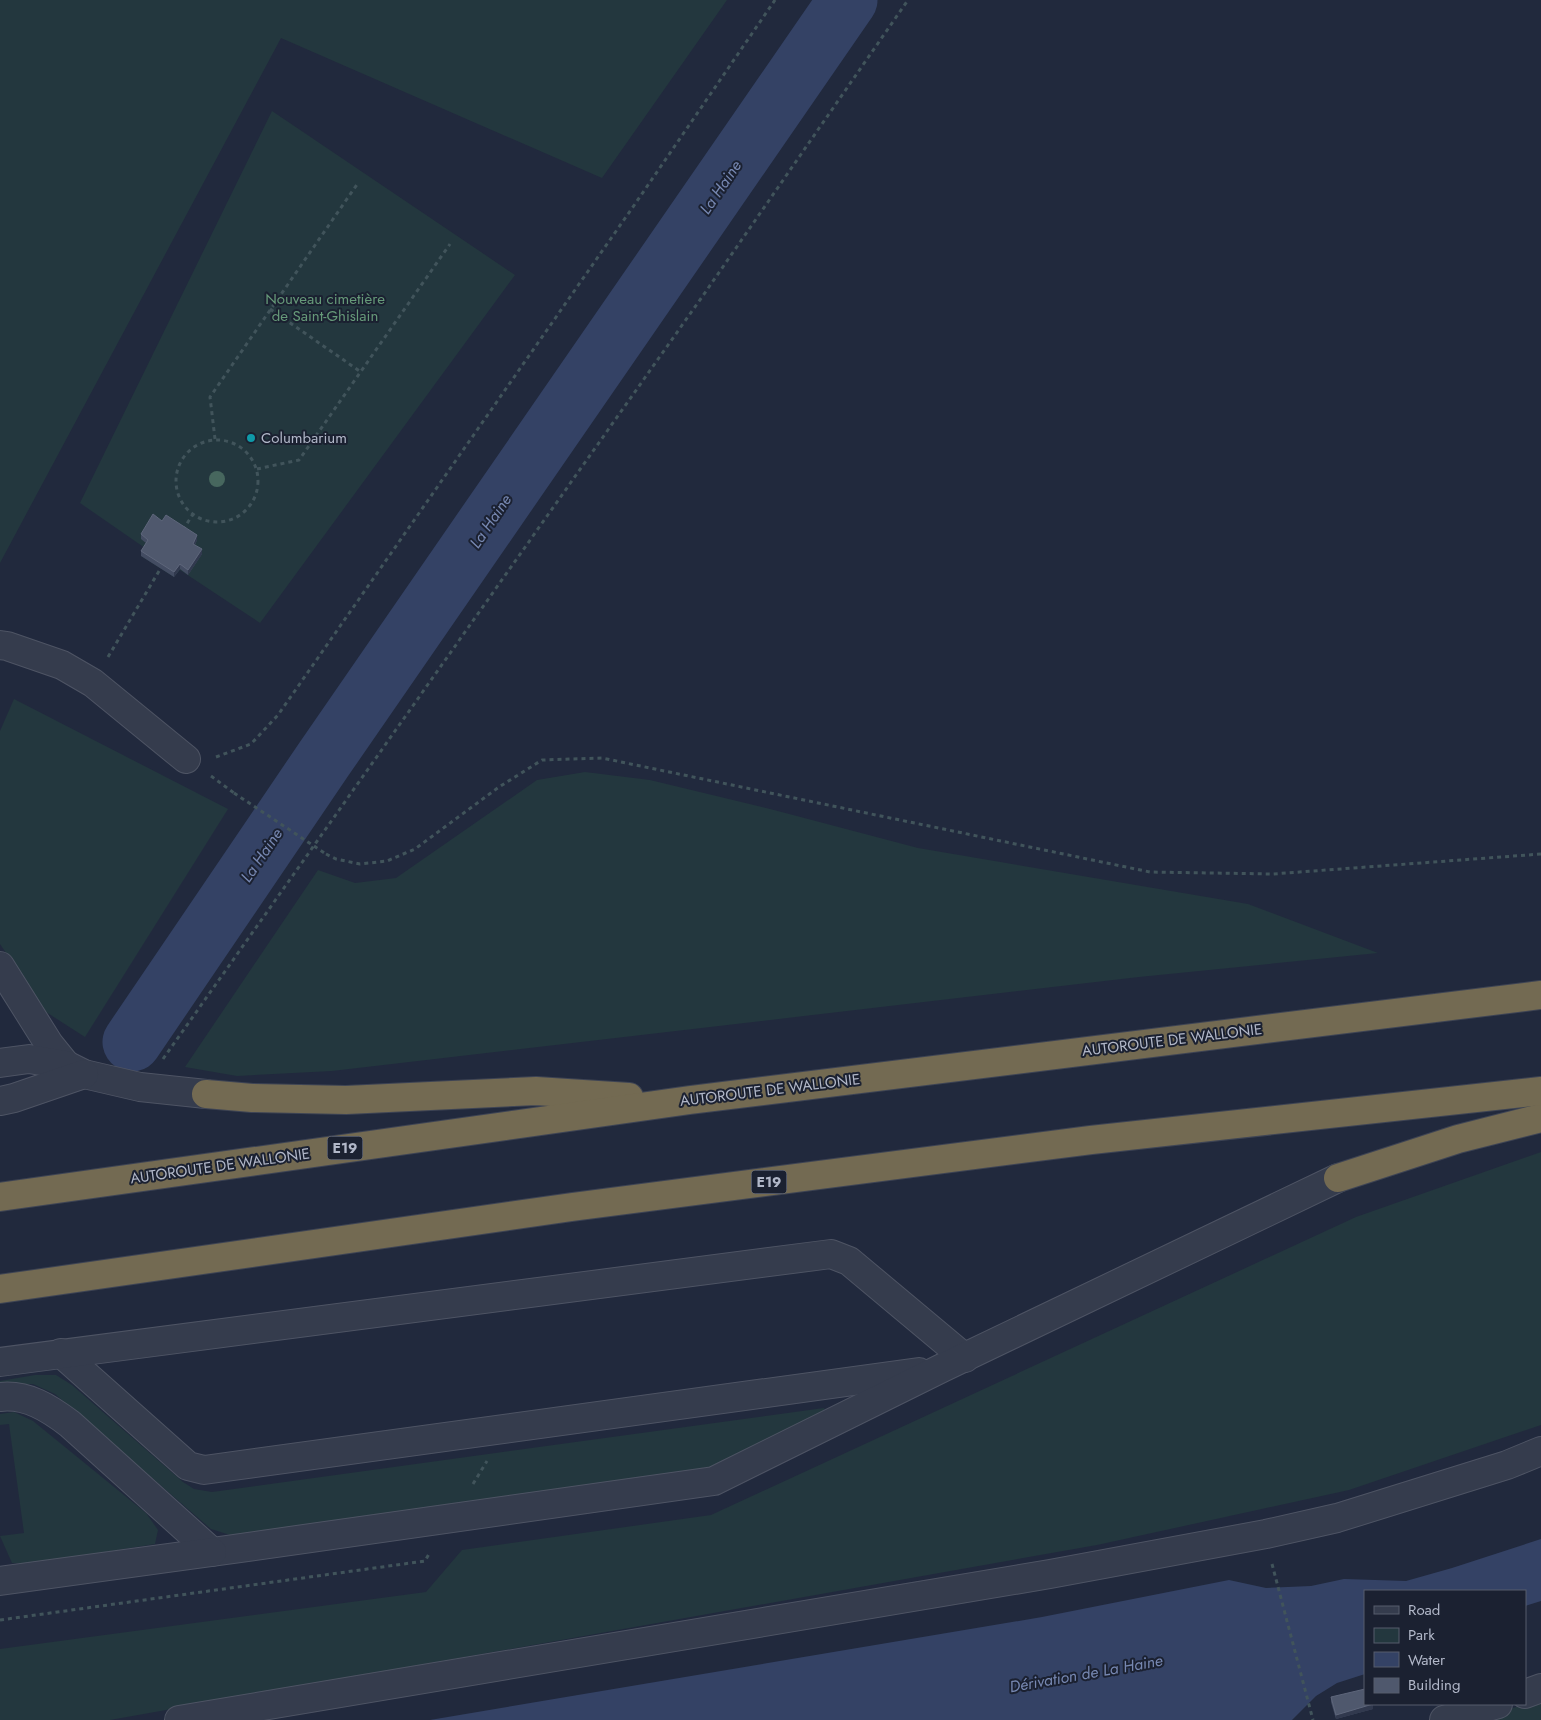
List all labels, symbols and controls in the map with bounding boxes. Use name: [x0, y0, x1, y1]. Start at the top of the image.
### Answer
water label: La Haine: [694, 156, 747, 219]
park label: Nouveau cimetière de Saint-Ghislain: [265, 288, 385, 327]
place label: Columbarium: [261, 427, 347, 449]
marker: Columbarium: [245, 432, 257, 444]
water label: La Haine: [464, 490, 517, 553]
water label: La Haine: [235, 824, 288, 887]
street label: AUTOROUTE DE WALLONIE: [1081, 1018, 1263, 1062]
street label: AUTOROUTE DE WALLONIE: [679, 1068, 861, 1112]
road number: E19: [328, 1136, 362, 1160]
street label: AUTOROUTE DE WALLONIE: [129, 1142, 311, 1190]
road number: E19: [752, 1170, 786, 1194]
legend: [1364, 1590, 1526, 1705]
text: Road: [1408, 1599, 1440, 1621]
text: Park: [1408, 1624, 1435, 1646]
water label: Dérivation de La Haine: [1008, 1649, 1165, 1698]
text: Water: [1408, 1649, 1446, 1671]
text: Building: [1408, 1674, 1460, 1696]

